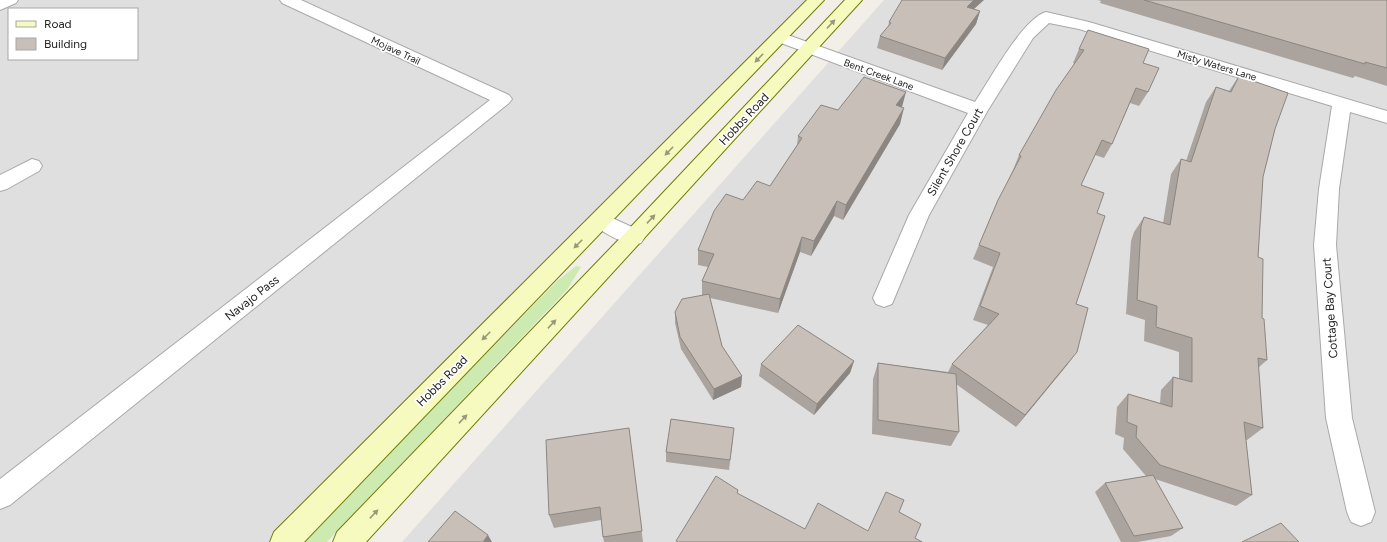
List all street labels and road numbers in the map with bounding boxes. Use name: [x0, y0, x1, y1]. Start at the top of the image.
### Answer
street label: Mojave Trail: [369, 33, 423, 68]
street label: Misty Waters Lane: [1176, 47, 1259, 84]
street label: Bent Creek Lane: [842, 56, 916, 93]
street label: Hobbs Road: [716, 90, 772, 148]
street label: Silent Shore Court: [924, 105, 986, 198]
street label: Cottage Bay Court: [1319, 257, 1341, 359]
street label: Navajo Pass: [222, 272, 282, 323]
street label: Hobbs Road: [414, 353, 470, 409]

